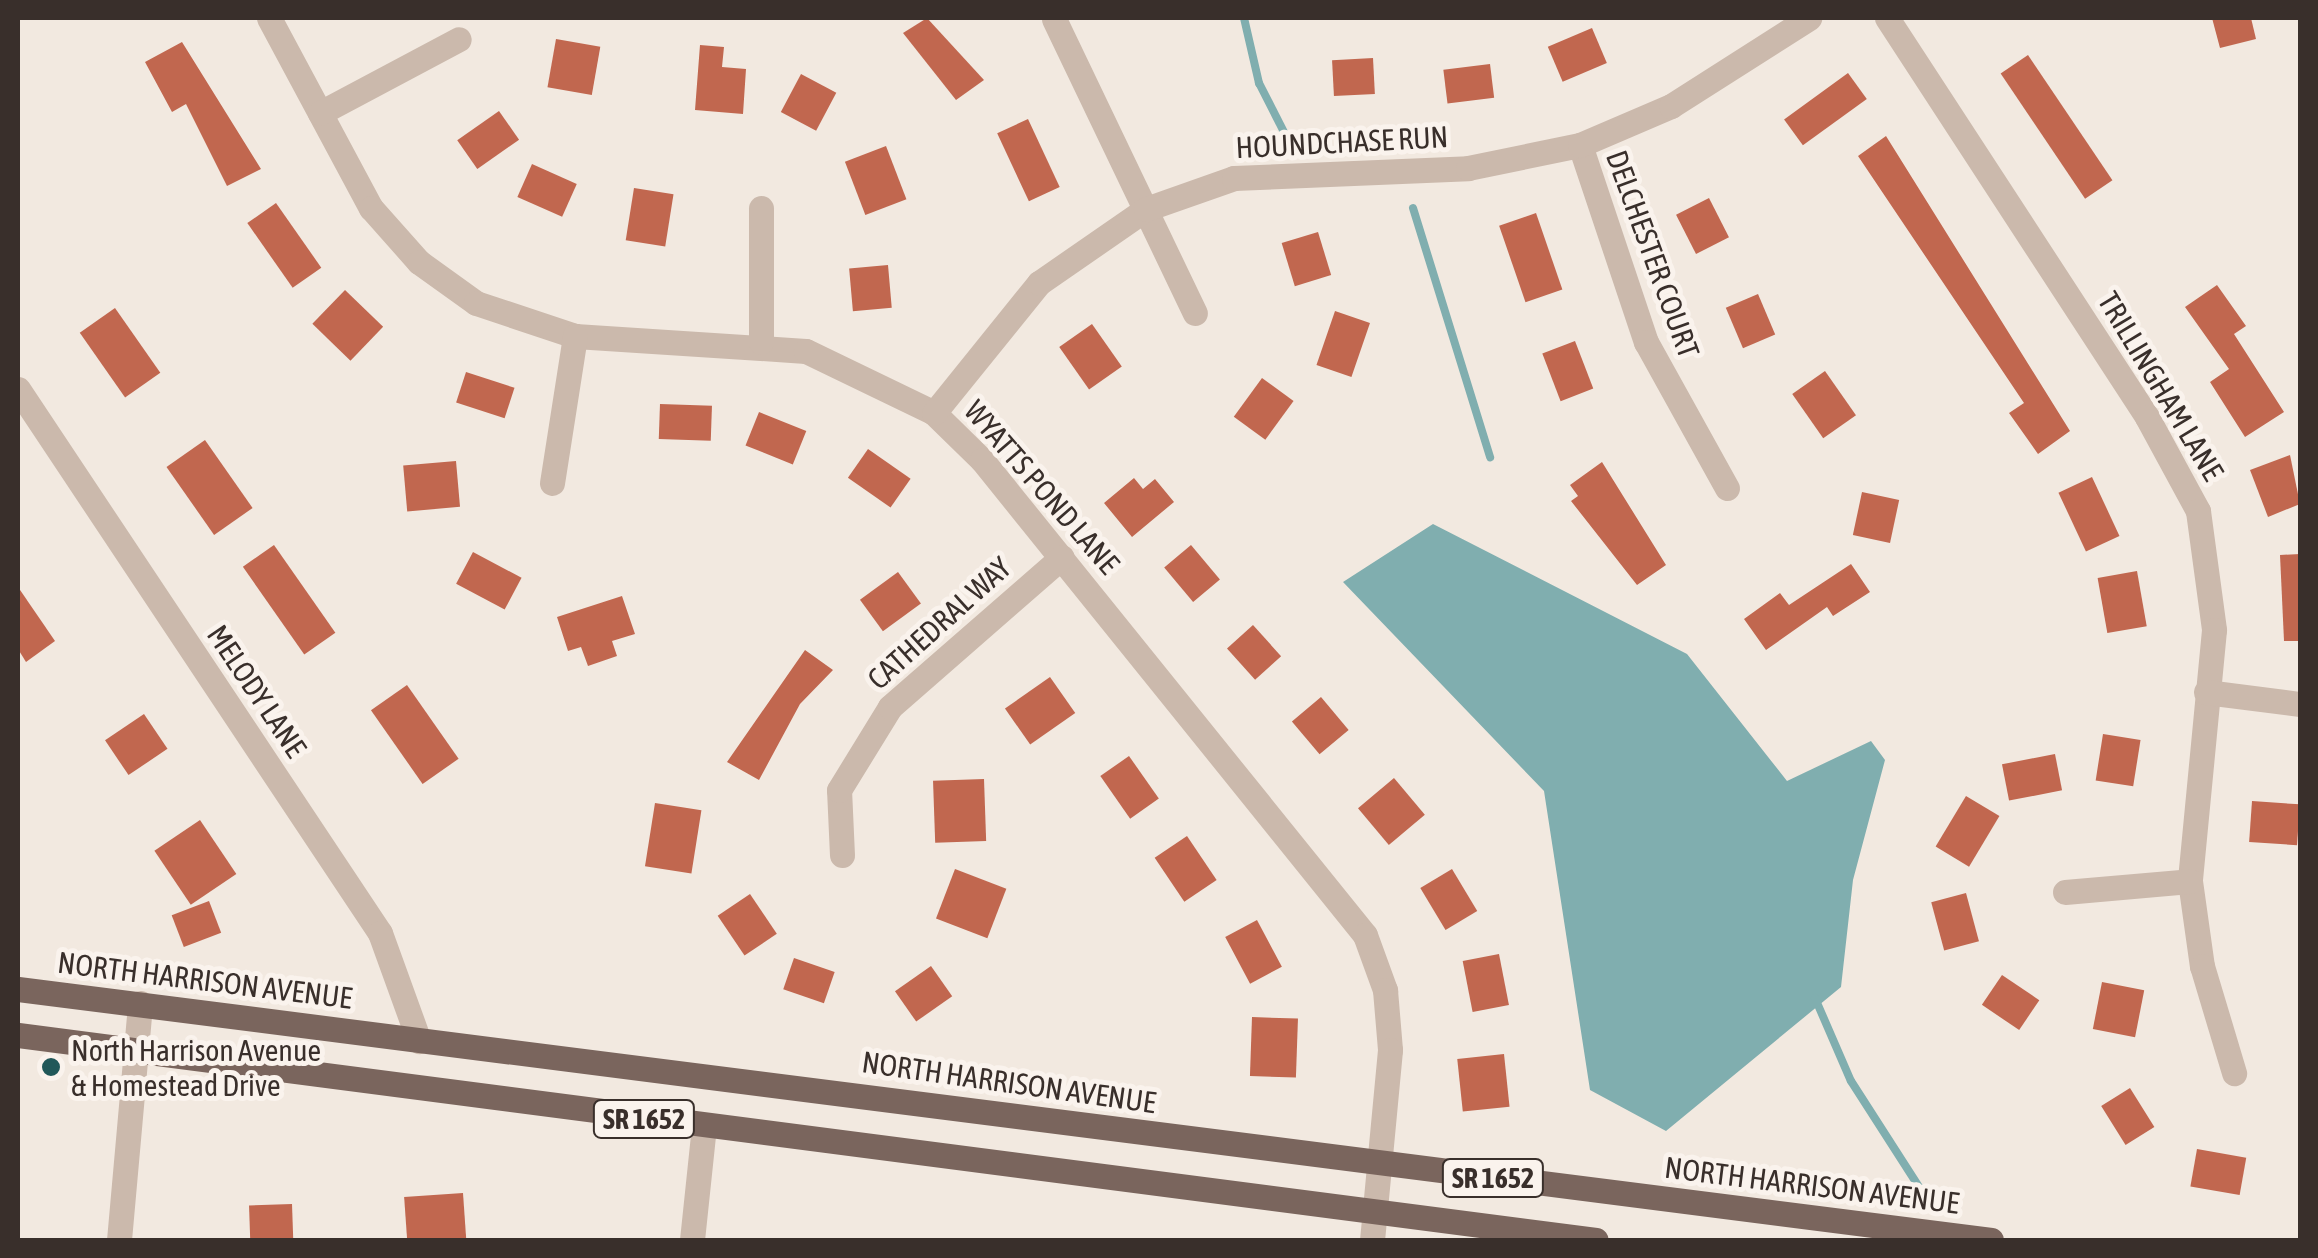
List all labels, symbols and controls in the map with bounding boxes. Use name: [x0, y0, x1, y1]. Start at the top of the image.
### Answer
street label: HOUNDCHASE RUN: [1235, 118, 1449, 166]
street label: DELCHESTER COURT: [1599, 145, 1707, 363]
street label: TRILLINGHAM LANE: [2091, 285, 2231, 487]
street label: WYATTS POND LANE: [957, 393, 1127, 581]
street label: CATHEDRAL WAY: [860, 549, 1018, 697]
street label: MELODY LANE: [200, 618, 314, 764]
street label: NORTH HARRISON AVENUE: [56, 944, 354, 1016]
place label: North Harrison Avenue & Homestead Drive: [71, 1032, 321, 1102]
street label: NORTH HARRISON AVENUE: [860, 1044, 1158, 1120]
marker: North Harrison Avenue & Homestead Drive: [40, 1056, 62, 1078]
road number: SR 1652: [592, 1096, 696, 1142]
street label: NORTH HARRISON AVENUE: [1663, 1149, 1961, 1221]
road number: SR 1652: [1440, 1155, 1546, 1201]

